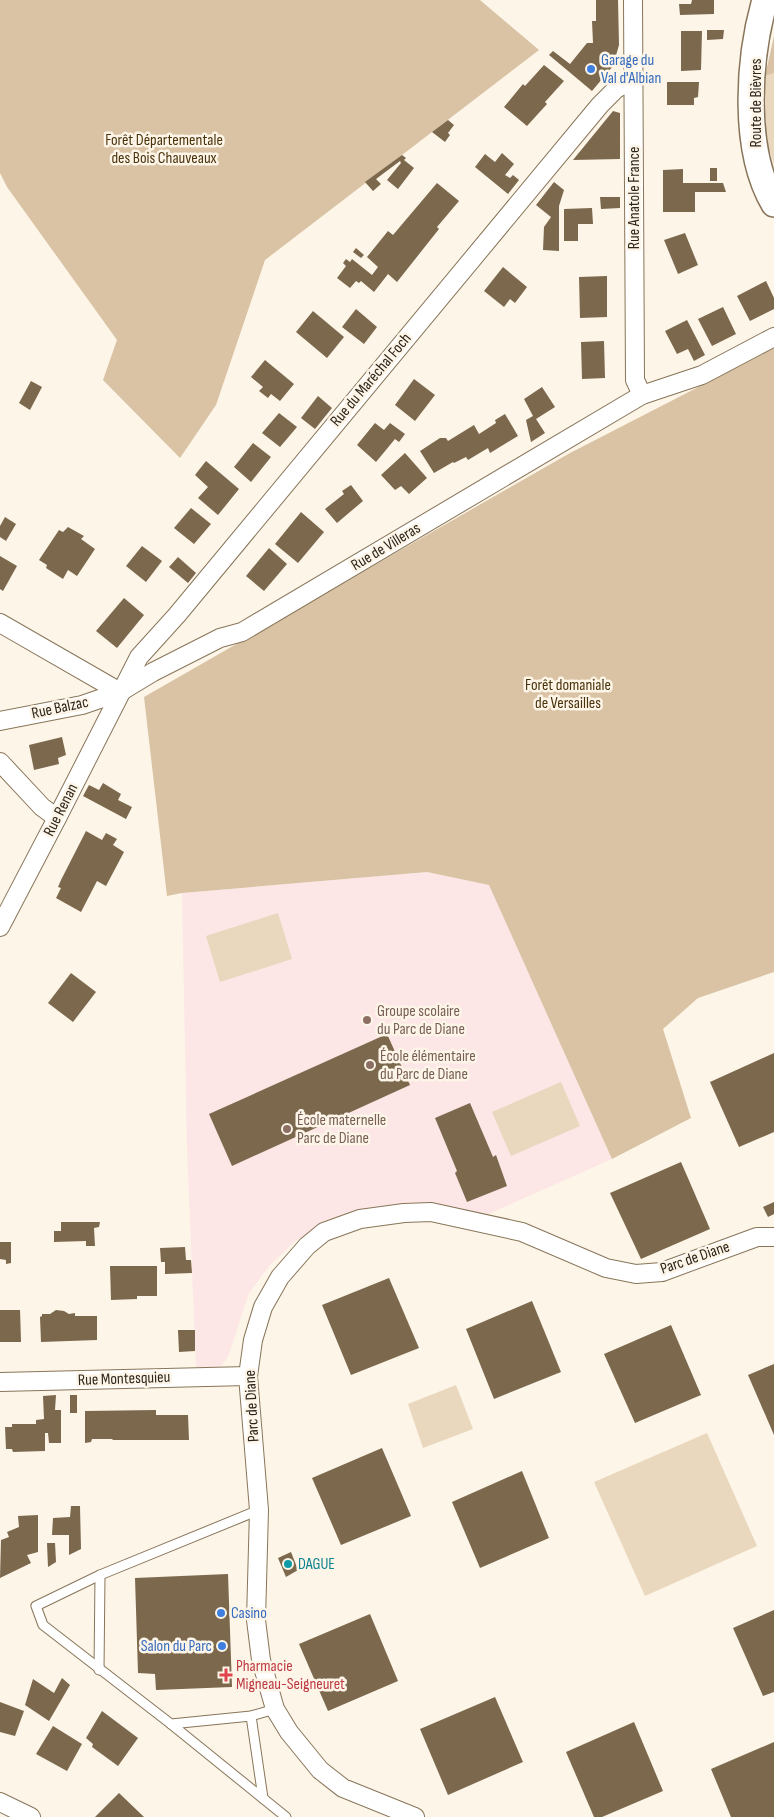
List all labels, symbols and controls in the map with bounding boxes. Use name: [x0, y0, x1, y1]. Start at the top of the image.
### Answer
place label: Garage du Val d'Albian: [601, 51, 661, 88]
street label: Route de Bièvres: [747, 58, 766, 148]
marker: Garage du Val d'Albian: [585, 63, 597, 75]
park label: Forêt Départementale des Bois Chauveaux: [105, 131, 223, 168]
street label: Rue Anatole France: [625, 147, 644, 249]
street label: Rue du Maréchal Foch: [326, 329, 416, 431]
street label: Rue de Villeras: [348, 519, 424, 575]
park label: Forêt domaniale de Versailles: [525, 676, 611, 713]
street label: Rue Balzac: [30, 693, 90, 723]
street label: Rue Renan: [40, 780, 82, 840]
place label: Groupe scolaire du Parc de Diane: [377, 1002, 465, 1039]
marker: Groupe scolaire du Parc de Diane: [361, 1014, 373, 1026]
place label: École élémentaire du Parc de Diane: [380, 1047, 476, 1084]
marker: École élémentaire du Parc de Diane: [364, 1059, 376, 1071]
place label: École maternelle Parc de Diane: [297, 1111, 386, 1148]
marker: École maternelle Parc de Diane: [281, 1123, 293, 1135]
street label: Parc de Diane: [658, 1237, 732, 1279]
street label: Rue Montesquieu: [77, 1368, 171, 1390]
street label: Parc de Diane: [241, 1370, 263, 1442]
place label: DAGUE: [298, 1555, 335, 1574]
marker: DAGUE: [282, 1558, 294, 1570]
place label: Casino: [231, 1604, 267, 1623]
marker: Casino: [215, 1607, 227, 1619]
place label: Salon du Parc: [141, 1637, 212, 1656]
marker: Salon du Parc: [216, 1640, 228, 1652]
place label: Pharmacie Migneau-Seigneuret: [236, 1657, 345, 1694]
marker: Pharmacie Migneau-Seigneuret: [220, 1669, 232, 1681]

